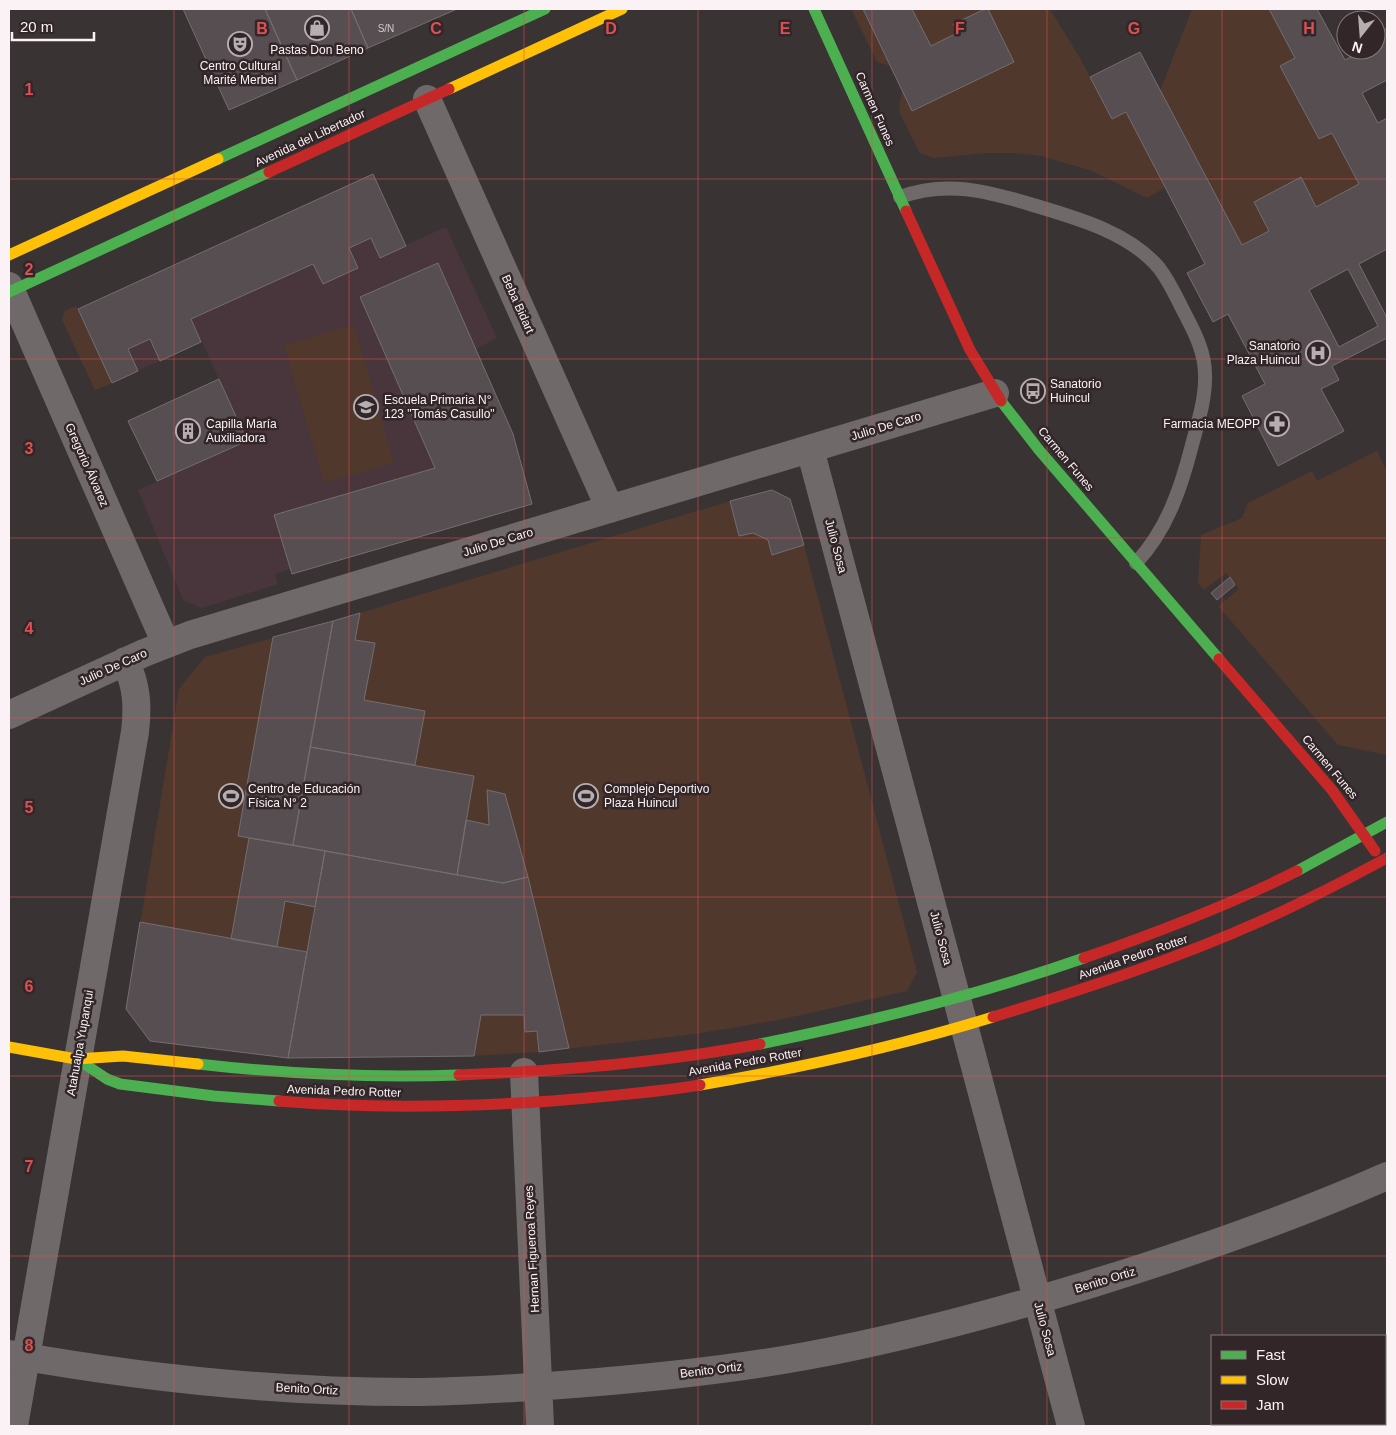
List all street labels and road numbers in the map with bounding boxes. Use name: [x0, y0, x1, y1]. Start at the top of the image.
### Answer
street label: Carmen Funes: [852, 70, 898, 148]
street label: Avenida del Libertador: [253, 106, 367, 170]
street label: Beba Bidart: [499, 273, 537, 336]
street label: Julio De Caro: [849, 409, 923, 443]
street label: Gregorio Álvarez: [62, 421, 113, 509]
street label: Carmen Funes: [1035, 424, 1097, 494]
street label: Julio Sosa: [822, 517, 850, 575]
street label: Julio De Caro: [461, 525, 535, 559]
street label: Julio De Caro: [77, 646, 149, 688]
street label: Carmen Funes: [1299, 732, 1361, 802]
street label: Julio Sosa: [927, 909, 955, 967]
street label: Avenida Pedro Rotter: [1077, 932, 1189, 982]
street label: Atahualpa Yupanqui: [64, 989, 96, 1097]
street label: Avenida Pedro Rotter: [687, 1045, 803, 1079]
street label: Avenida Pedro Rotter: [287, 1082, 401, 1100]
street label: Hernan Figueroa Reyes: [522, 1185, 542, 1313]
street label: Benito Ortiz: [1073, 1264, 1137, 1296]
street label: Julio Sosa: [1031, 1300, 1059, 1358]
street label: Benito Ortiz: [679, 1359, 743, 1381]
street label: Benito Ortiz: [275, 1380, 339, 1398]

